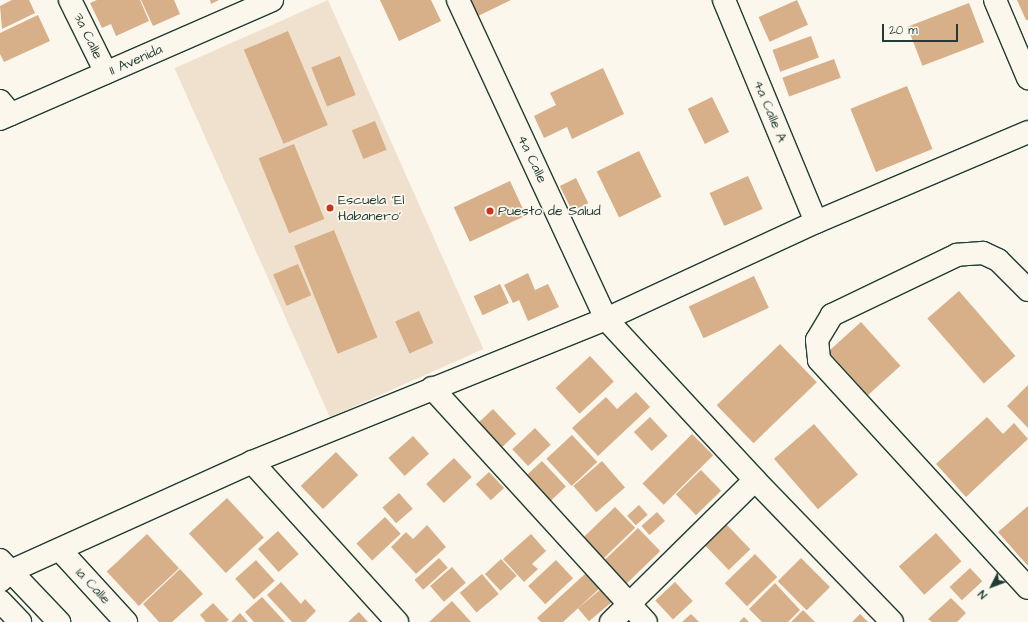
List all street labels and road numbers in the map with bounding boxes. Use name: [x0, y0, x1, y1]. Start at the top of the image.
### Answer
street label: 3a Calle: [70, 10, 106, 62]
street label: 11 Avenida: [107, 41, 165, 79]
street label: 4a Calle A: [749, 77, 791, 145]
street label: 4a Calle: [514, 132, 550, 186]
street label: 1a Calle: [72, 564, 114, 608]

